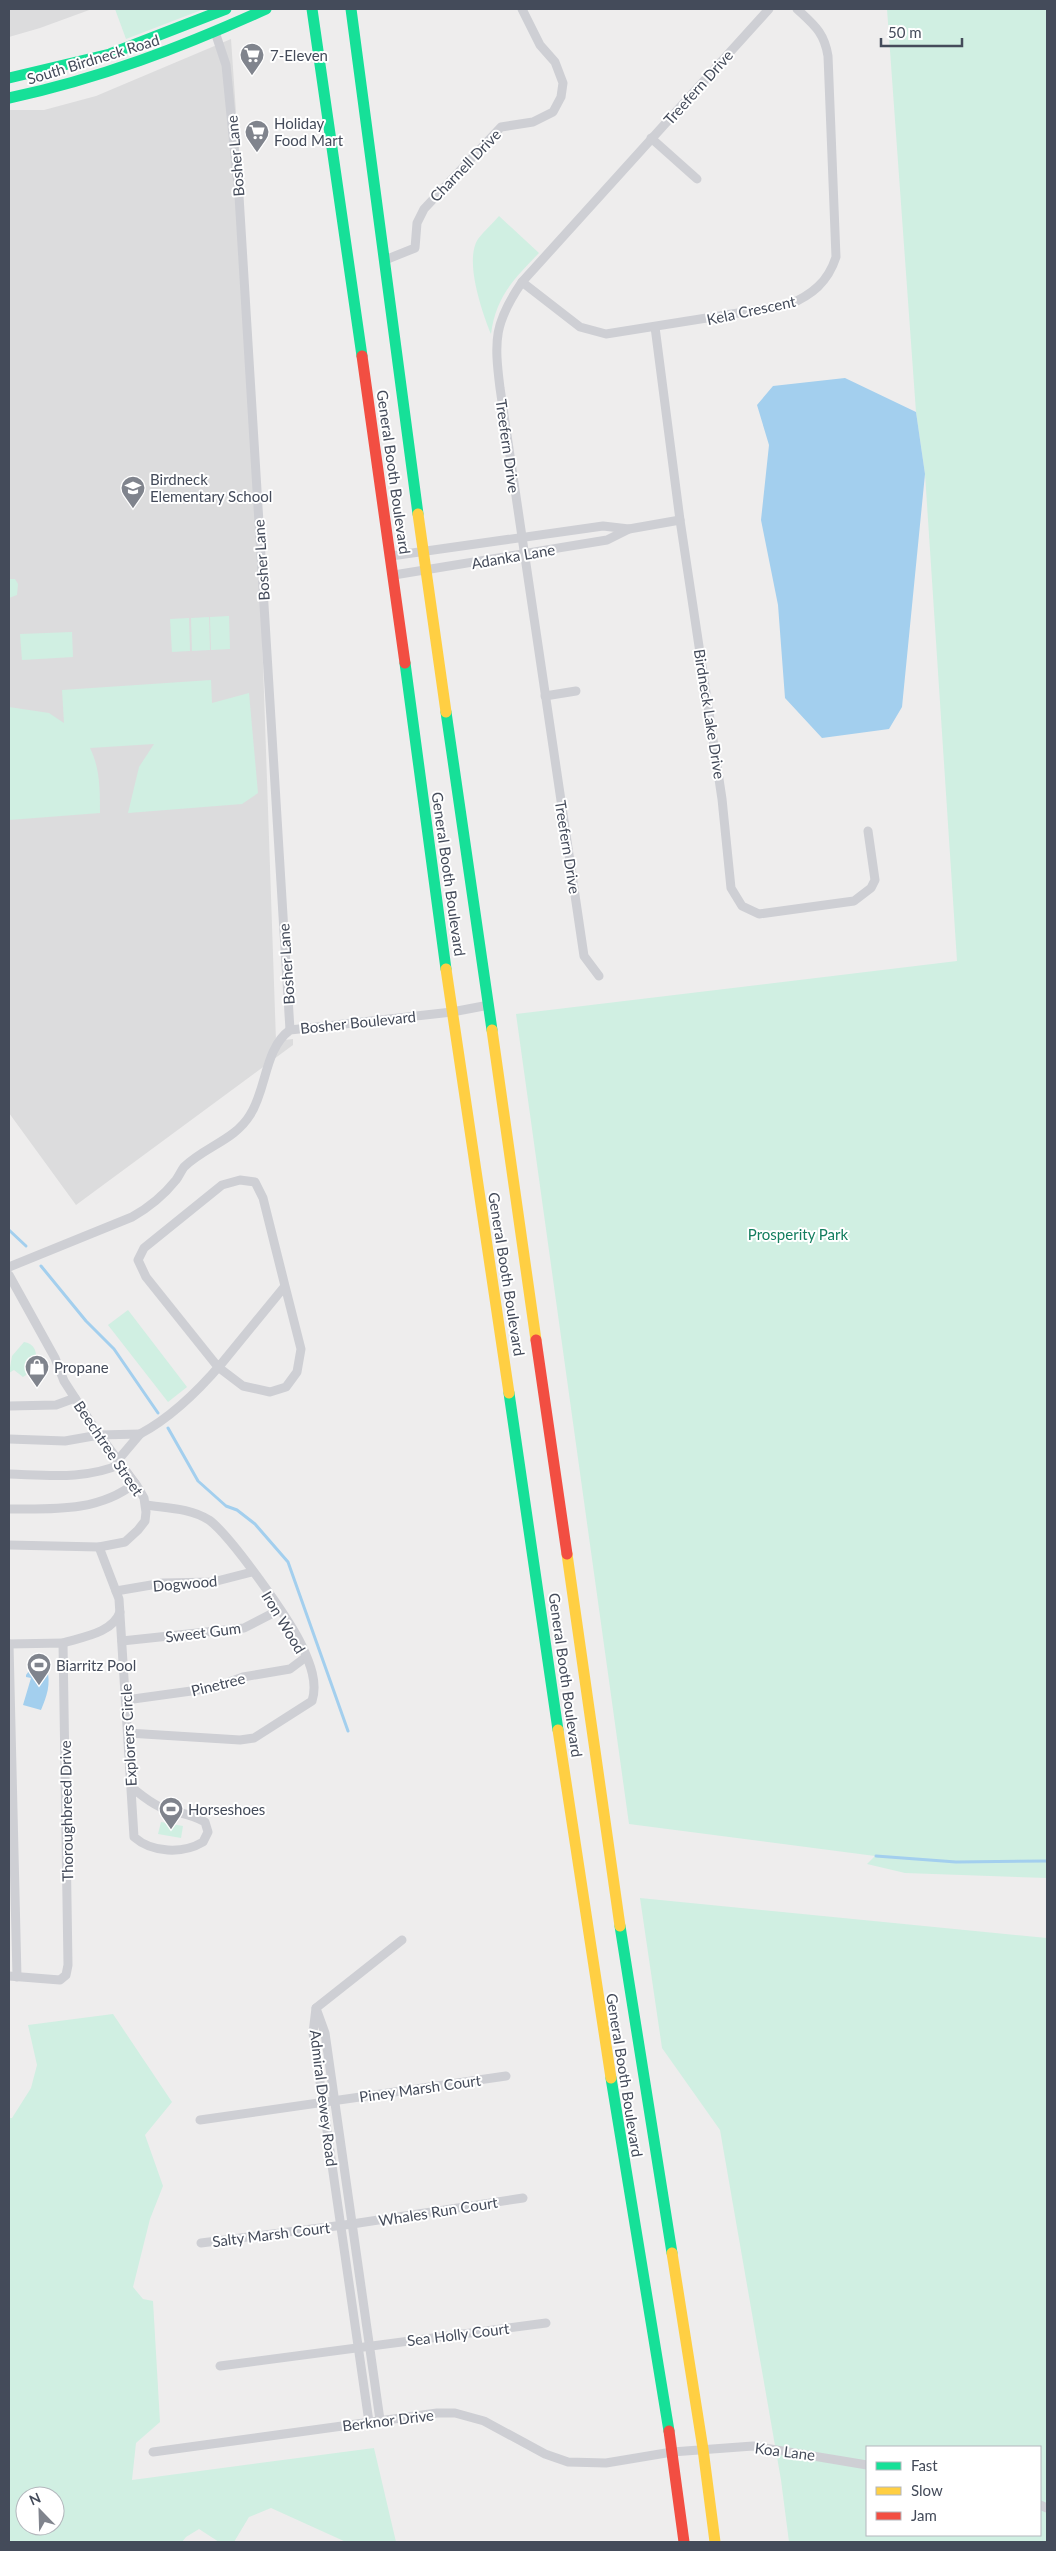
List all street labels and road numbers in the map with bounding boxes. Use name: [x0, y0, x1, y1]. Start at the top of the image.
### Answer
street label: South Birdneck Road: [25, 30, 161, 88]
street label: Treefern Drive: [660, 46, 736, 128]
street label: Bosher Lane: [222, 115, 248, 197]
street label: Charnell Drive: [426, 125, 504, 205]
street label: Kela Crescent: [705, 292, 798, 328]
street label: General Booth Boulevard: [374, 389, 414, 555]
street label: Treefern Drive: [493, 398, 523, 494]
street label: Bosher Lane: [249, 519, 273, 601]
street label: Adanka Lane: [470, 540, 556, 572]
street label: Birdneck Lake Drive: [691, 648, 729, 780]
street label: General Booth Boulevard: [429, 791, 469, 957]
street label: Treefern Drive: [552, 799, 584, 895]
street label: Bosher Lane: [274, 923, 298, 1005]
street label: Bosher Boulevard: [299, 1007, 417, 1037]
street label: General Booth Boulevard: [485, 1191, 529, 1357]
street label: Beechtree Street: [71, 1397, 148, 1499]
street label: Dogwood: [152, 1571, 218, 1595]
street label: Iron Wood: [258, 1587, 310, 1657]
street label: General Booth Boulevard: [546, 1592, 586, 1758]
street label: Sweet Gum: [164, 1618, 242, 1646]
street label: Pinetree: [189, 1669, 247, 1699]
street label: Explorers Circle: [116, 1683, 140, 1787]
street label: Thoroughbreed Drive: [56, 1740, 76, 1882]
street label: General Booth Boulevard: [603, 1992, 647, 2158]
street label: Admiral Dewey Road: [307, 2029, 341, 2167]
street label: Piney Marsh Court: [358, 2070, 483, 2105]
street label: Whales Run Court: [377, 2193, 499, 2229]
street label: Salty Marsh Court: [211, 2218, 332, 2250]
street label: Sea Holly Court: [406, 2319, 511, 2349]
street label: Berknor Drive: [341, 2405, 435, 2435]
street label: Koa Lane: [754, 2438, 816, 2464]

